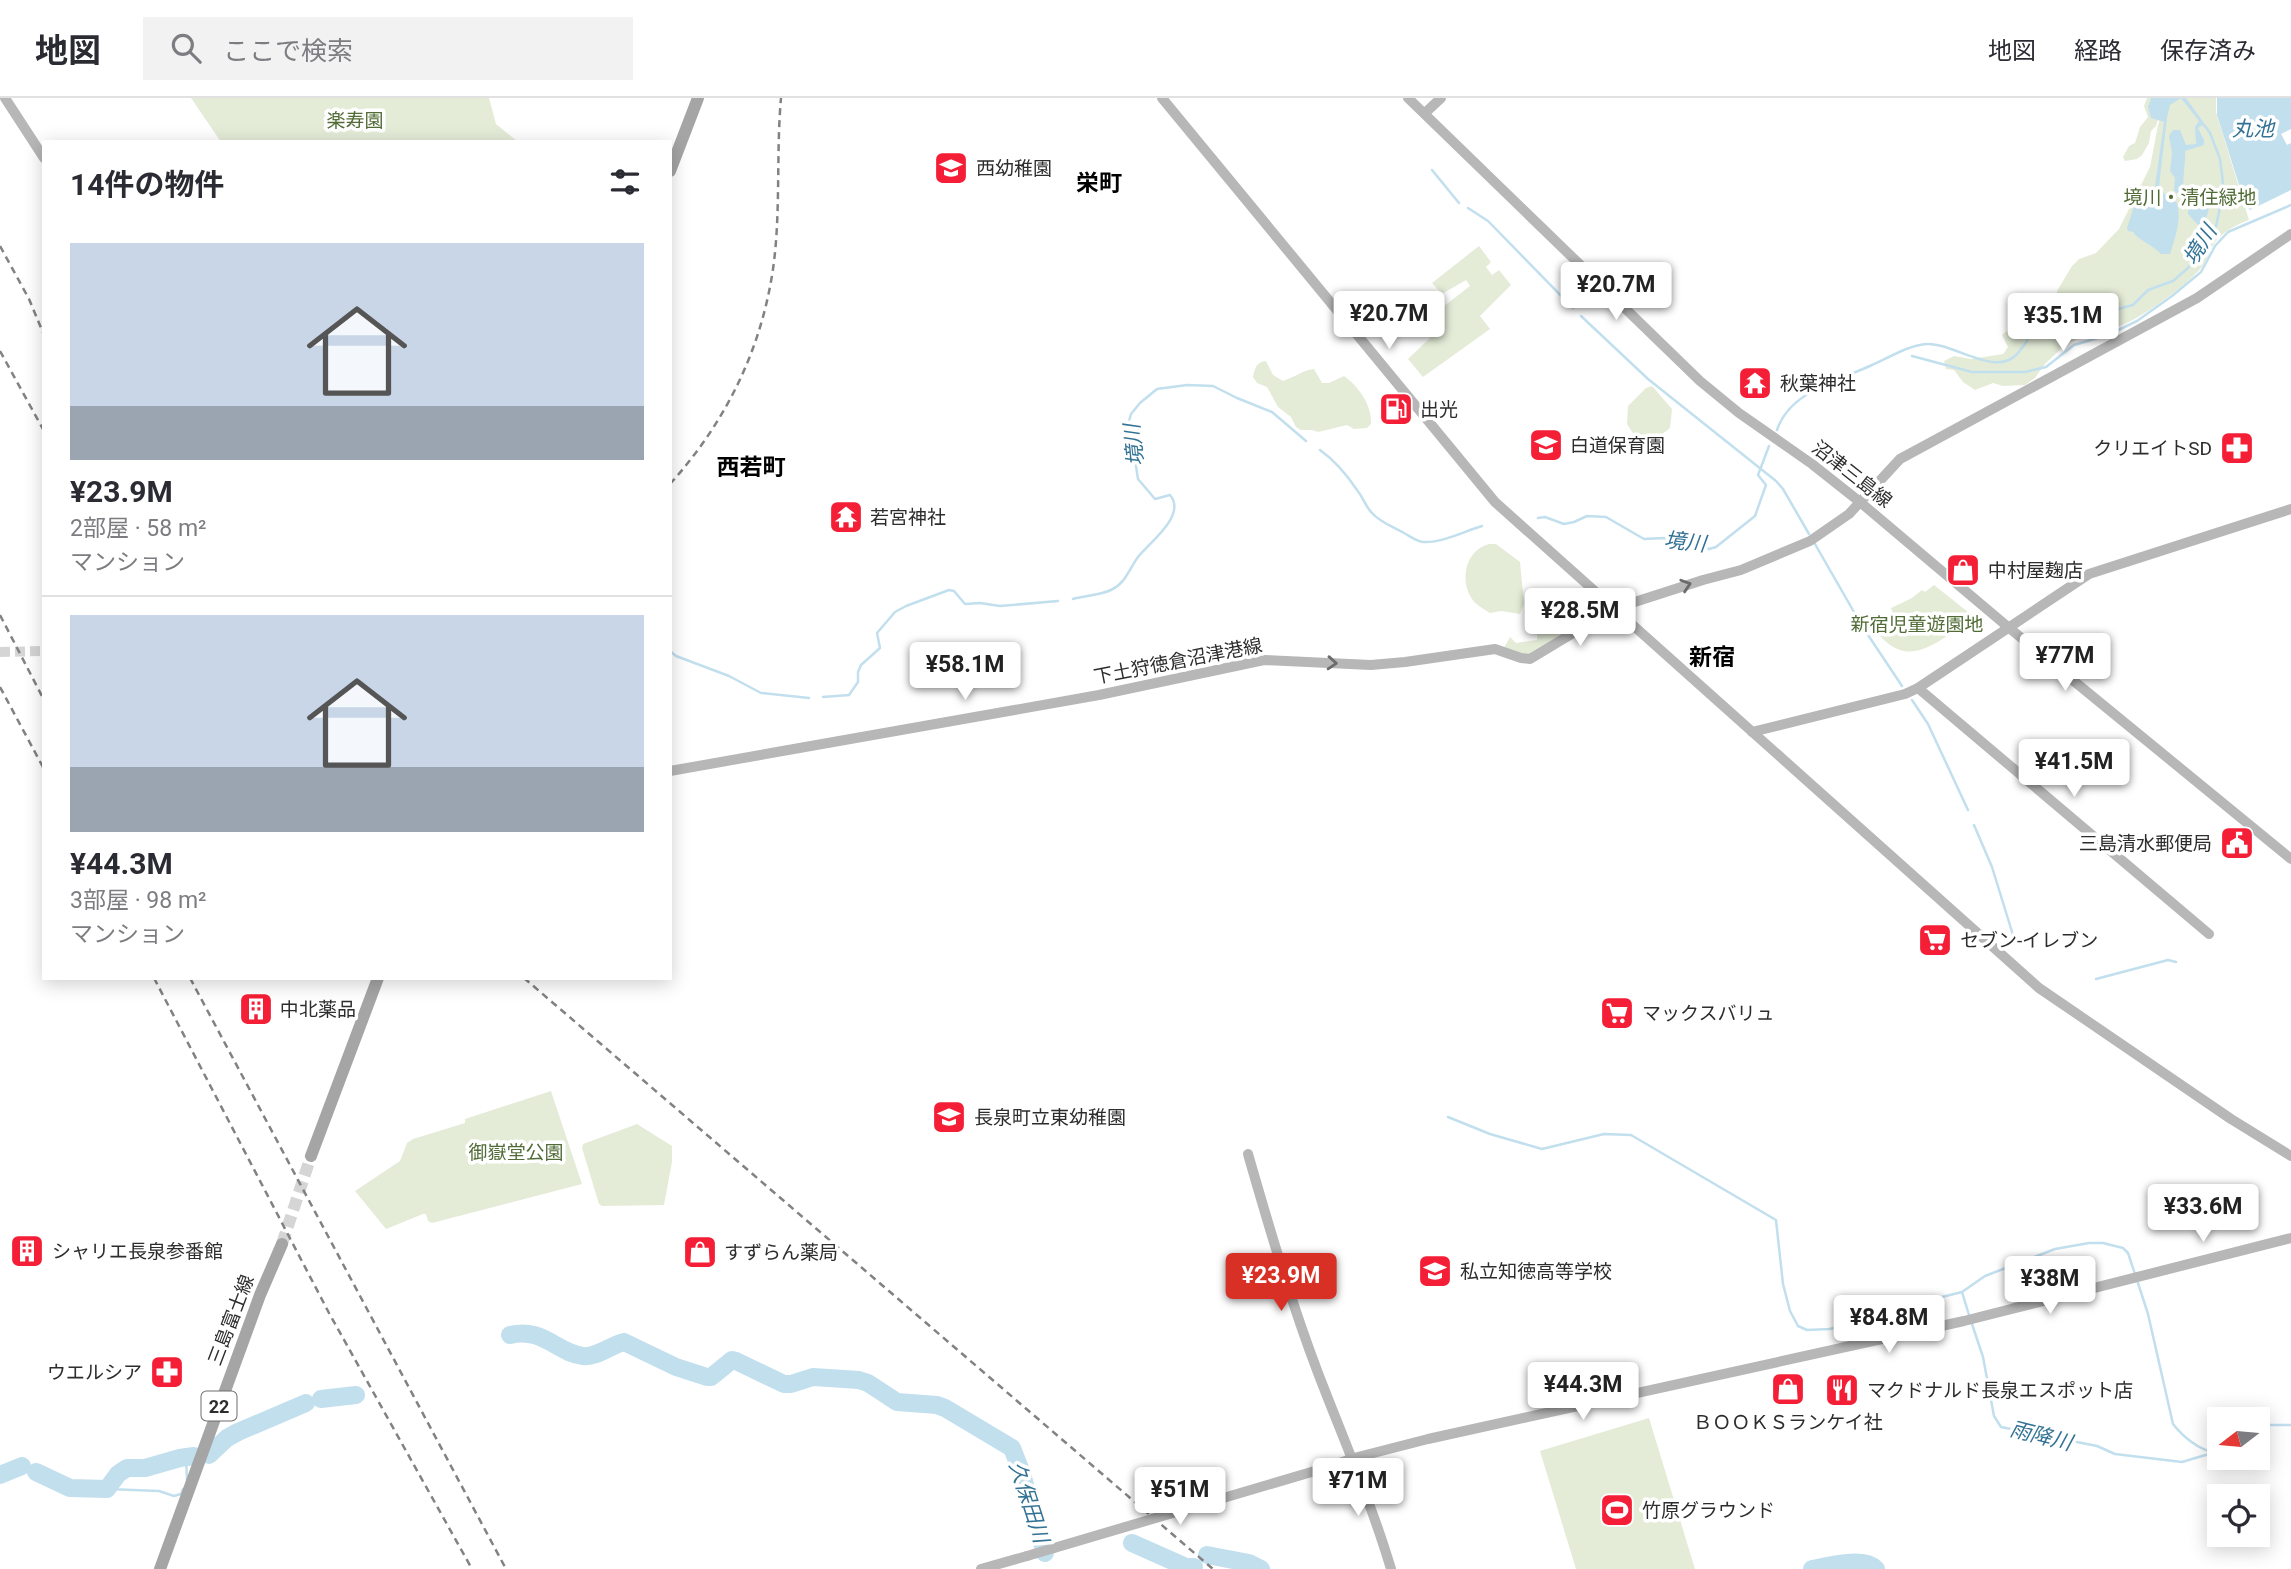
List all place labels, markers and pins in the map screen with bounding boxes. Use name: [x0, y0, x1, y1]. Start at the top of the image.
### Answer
school or university icon: 西幼稚園: [932, 149, 970, 187]
place label: 西幼稚園: [976, 157, 1052, 180]
pin: ¥20.7M: [1559, 262, 1673, 322]
pin: ¥20.7M: [1332, 292, 1446, 351]
pin: ¥35.1M: [2006, 294, 2120, 353]
temple icon: 秋葉神社: [1736, 364, 1774, 402]
place label: 秋葉神社: [1780, 372, 1856, 395]
fuel station icon: 出光: [1377, 390, 1415, 428]
place label: 出光: [1420, 398, 1458, 421]
school or university icon: 白道保育園: [1527, 426, 1565, 464]
pharmacy icon: クリエイトSD: [2218, 429, 2256, 467]
place label: 白道保育園: [1570, 434, 1665, 457]
place label: クリエイトSD: [2093, 437, 2212, 460]
temple icon: 若宮神社: [827, 498, 865, 536]
place label: 若宮神社: [870, 506, 946, 529]
shop icon: 中村屋麹店: [1944, 551, 1982, 589]
place label: 中村屋麹店: [1988, 559, 2083, 582]
pin: ¥28.5M: [1523, 588, 1637, 648]
pin: ¥77M: [2024, 634, 2106, 693]
pin: ¥58.1M: [908, 642, 1022, 702]
pin: ¥41.5M: [2017, 740, 2131, 799]
public building icon: 三島清水郵便局: [2218, 824, 2256, 862]
place label: 三島清水郵便局: [2079, 832, 2212, 855]
supermarket icon: セブン-イレブン: [1916, 921, 1954, 959]
place label: セブン-イレブン: [1960, 929, 2098, 952]
building icon: 中北薬品: [237, 990, 275, 1028]
supermarket icon: マックスバリュ: [1598, 994, 1636, 1032]
place label: 中北薬品: [280, 998, 356, 1021]
place label: マックスバリュ: [1642, 1002, 1774, 1025]
school or university icon: 長泉町立東幼稚園: [930, 1098, 968, 1136]
place label: 長泉町立東幼稚園: [974, 1106, 1126, 1129]
pin: ¥33.6M: [2146, 1184, 2260, 1244]
building icon: シャリエ長泉参番館: [8, 1232, 46, 1270]
shop icon: すずらん薬局: [681, 1233, 719, 1271]
place label: シャリエ長泉参番館: [52, 1240, 223, 1263]
place label: すずらん薬局: [724, 1241, 838, 1264]
school or university icon: 私立知徳高等学校: [1416, 1252, 1454, 1290]
pin: ¥23.9M: [1224, 1254, 1338, 1313]
pin: ¥38M: [2009, 1256, 2091, 1316]
place label: 私立知徳高等学校: [1460, 1260, 1612, 1283]
pin: ¥84.8M: [1832, 1296, 1946, 1355]
pharmacy icon: ウエルシア: [148, 1353, 186, 1391]
place label: ウエルシア: [47, 1361, 142, 1384]
pin: ¥44.3M: [1526, 1362, 1640, 1422]
shop icon: ＢＯＯＫＳランケイ社: [1769, 1370, 1807, 1408]
restaurant icon: マクドナルド長泉エスポット店: [1823, 1371, 1861, 1409]
place label: マクドナルド長泉エスポット店: [1867, 1379, 2133, 1402]
place label: ＢＯＯＫＳランケイ社: [1693, 1411, 1883, 1434]
pin: ¥71M: [1317, 1458, 1399, 1518]
pin: ¥51M: [1139, 1468, 1221, 1527]
sports icon: 竹原グラウンド: [1598, 1491, 1636, 1529]
place label: 竹原グラウンド: [1642, 1499, 1775, 1522]

